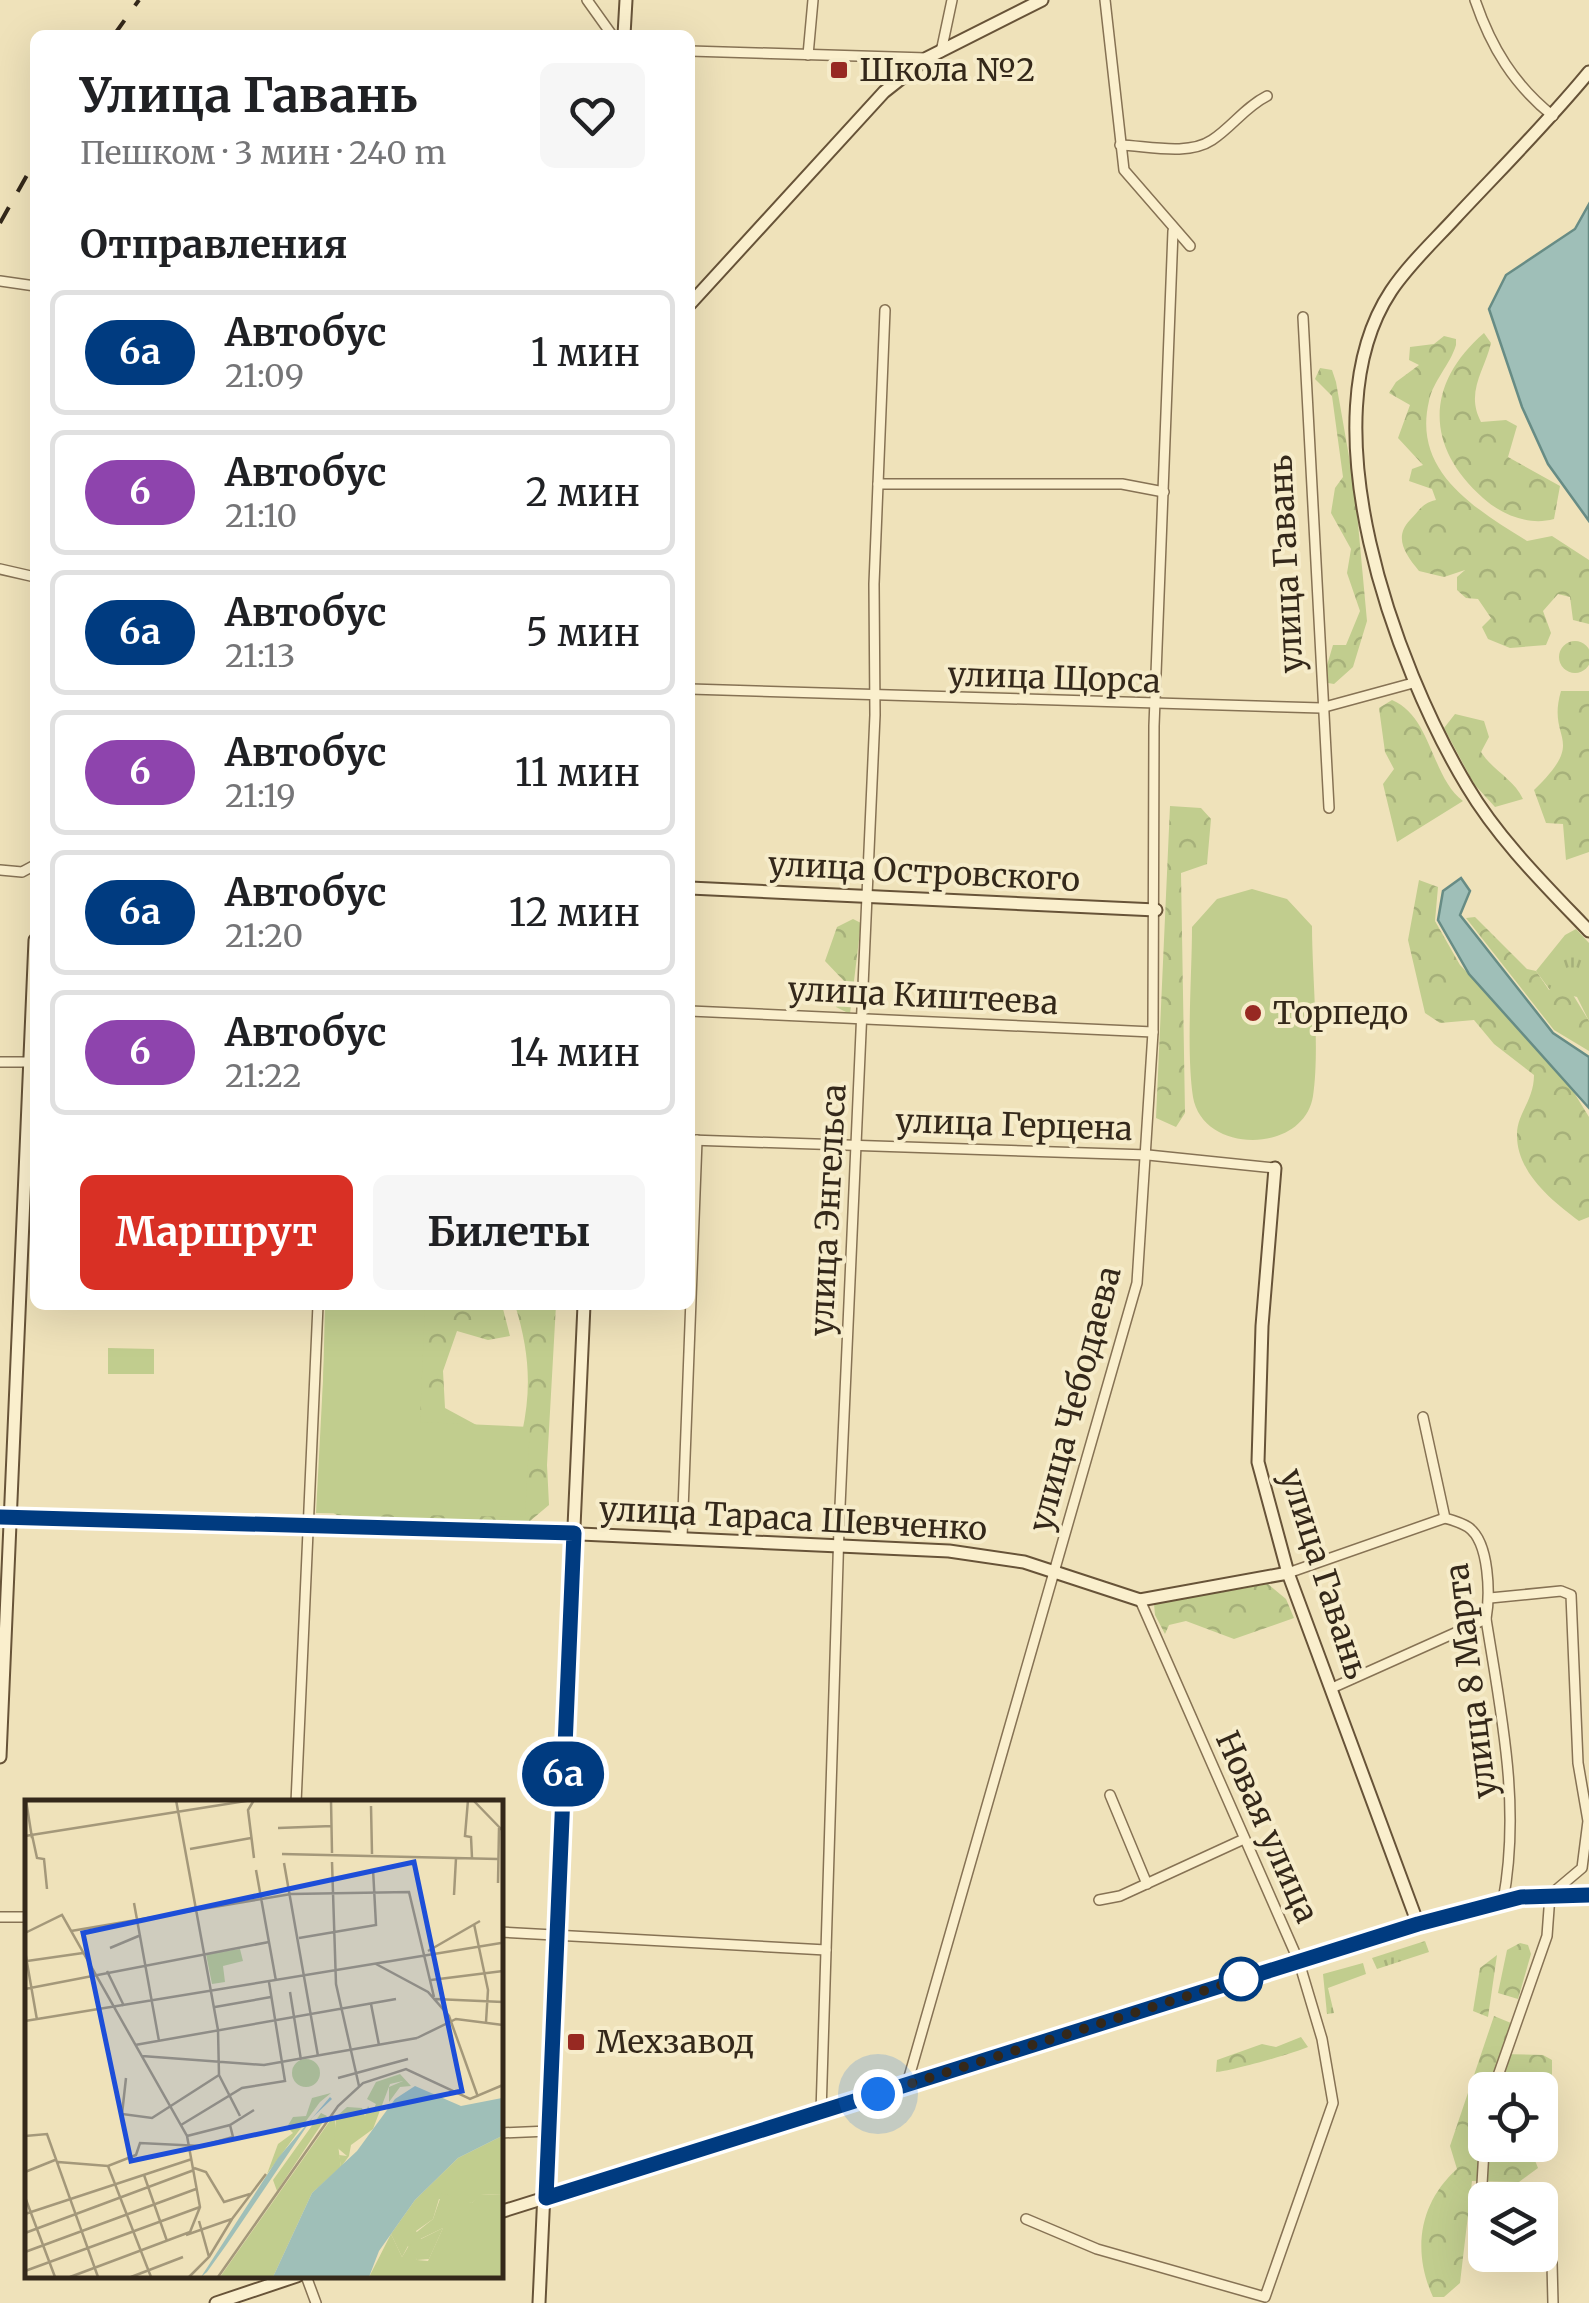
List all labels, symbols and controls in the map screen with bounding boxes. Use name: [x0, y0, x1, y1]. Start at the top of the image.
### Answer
place label: Школа №2: [859, 50, 1035, 90]
marker: Школа №2: [828, 59, 850, 81]
button: heart: [540, 63, 645, 168]
text: Улица Гавань: [80, 65, 417, 125]
text: Пешком · 3 мин · 240 m: [80, 133, 446, 173]
text: Отправления: [80, 221, 347, 268]
text: Автобус: [225, 309, 386, 356]
text: 1 мин: [531, 329, 640, 376]
text: 6а: [119, 330, 161, 374]
text: 21:09: [225, 356, 304, 396]
text: Автобус: [225, 449, 386, 496]
street label: улица Гавань: [1260, 454, 1312, 674]
text: 2 мин: [525, 469, 640, 516]
text: 6: [129, 470, 151, 514]
text: 21:10: [225, 496, 297, 536]
text: Автобус: [225, 589, 386, 636]
text: 5 мин: [526, 609, 640, 656]
text: 6а: [119, 610, 161, 654]
text: 21:13: [225, 636, 295, 676]
street label: улица Щорса: [947, 654, 1161, 702]
text: Автобус: [225, 729, 386, 776]
text: 11 мин: [515, 749, 640, 796]
text: 6: [129, 750, 151, 794]
text: 21:19: [225, 776, 296, 816]
street label: улица Островского: [767, 844, 1081, 900]
text: Автобус: [225, 869, 386, 916]
text: 12 мин: [509, 889, 640, 936]
text: 6а: [119, 890, 161, 934]
text: 21:20: [225, 916, 303, 956]
street label: улица Киштеева: [787, 969, 1059, 1023]
place label: Торпедо: [1273, 993, 1408, 1033]
marker: Торпедо: [1242, 1002, 1264, 1024]
text: Автобус: [225, 1009, 386, 1056]
text: 14 мин: [510, 1029, 640, 1076]
text: 6: [129, 1030, 151, 1074]
text: 21:22: [225, 1056, 302, 1096]
street label: улица Энгельса: [801, 1083, 855, 1337]
street label: улица Герцена: [895, 1101, 1133, 1149]
button: Маршрут: [80, 1175, 353, 1290]
button: Билеты: [373, 1175, 645, 1290]
street label: улица Чебодаева: [1020, 1262, 1130, 1536]
street label: улица Гавань: [1271, 1464, 1377, 1684]
street label: улица Тараса Шевченко: [598, 1489, 988, 1549]
street label: улица 8 Марта: [1437, 1561, 1505, 1801]
street label: Новая улица: [1207, 1725, 1327, 1929]
line badge: 6а: [518, 1742, 608, 1806]
text: 6а: [542, 1752, 584, 1796]
inset map: [25, 1800, 502, 2278]
unlabelled marker: [1220, 1958, 1262, 2000]
place label: Мехзавод: [596, 2022, 755, 2062]
marker: Мехзавод: [565, 2031, 587, 2053]
your location: [853, 2069, 903, 2119]
map controls: [1468, 2072, 1558, 2272]
button: locate: [1468, 2072, 1558, 2162]
button: layers: [1468, 2182, 1558, 2272]

